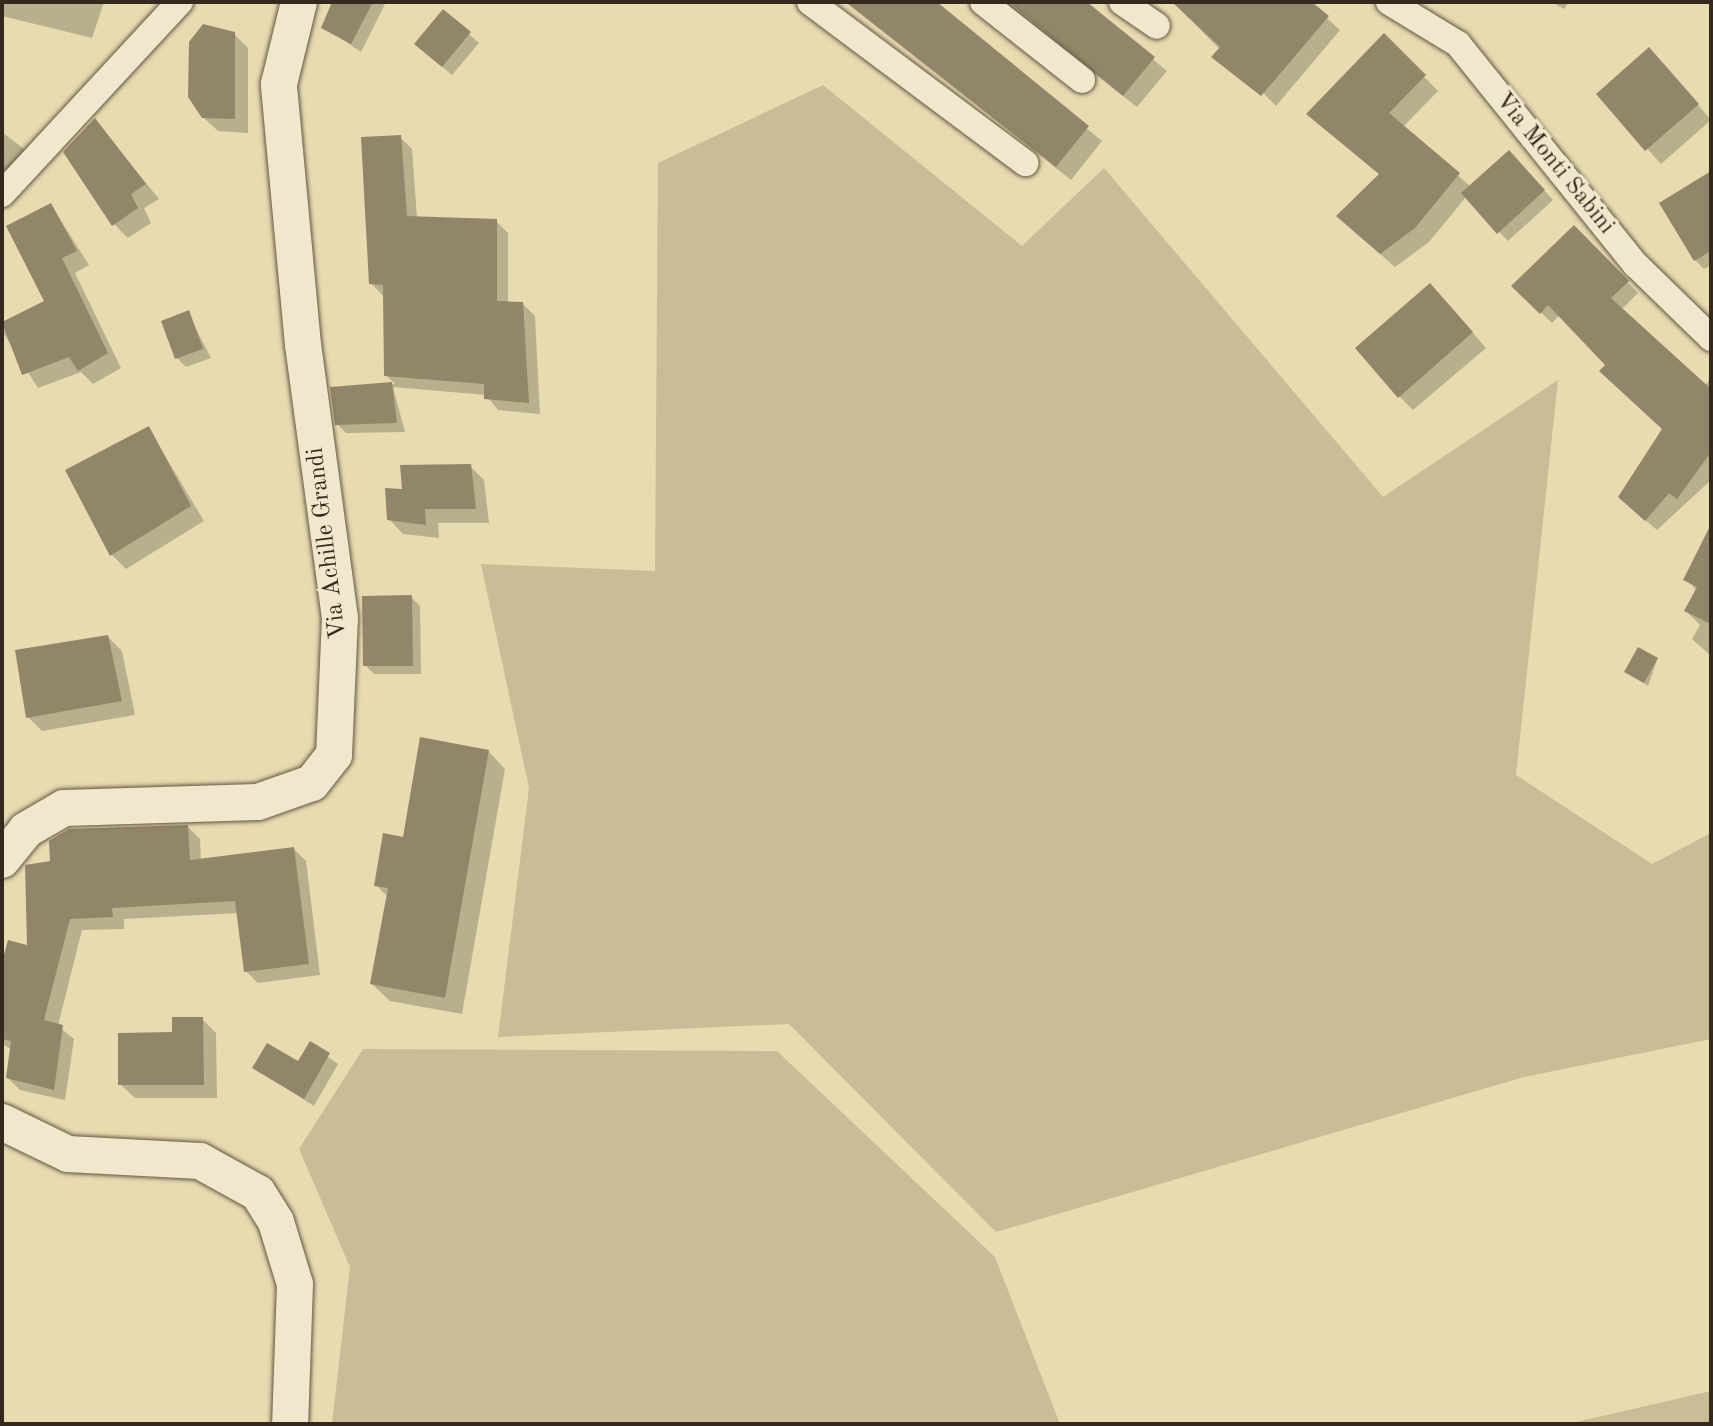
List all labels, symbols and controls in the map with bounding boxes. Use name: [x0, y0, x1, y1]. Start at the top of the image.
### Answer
street label: Via Monti Sabini: [1488, 87, 1620, 241]
street label: Via Achille Grandi: [302, 446, 354, 640]

